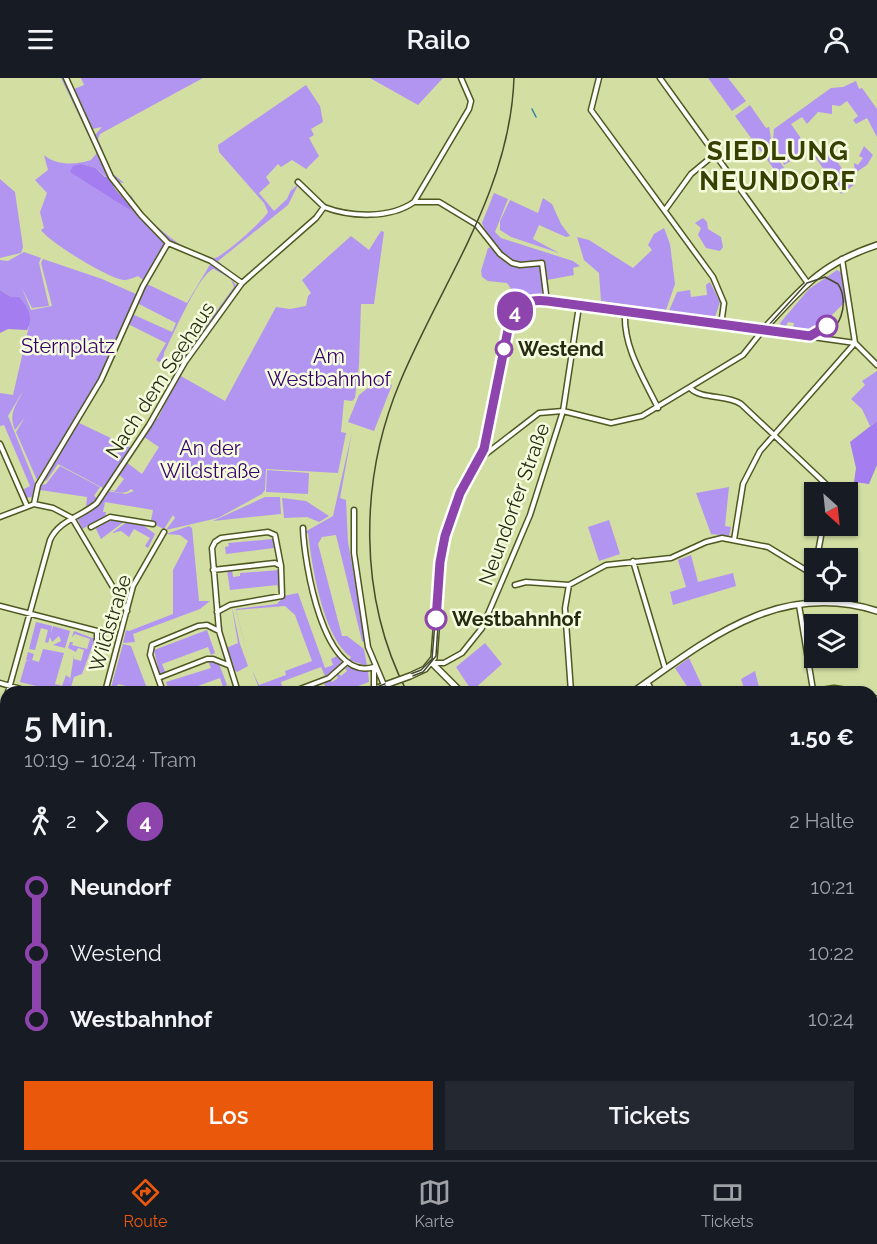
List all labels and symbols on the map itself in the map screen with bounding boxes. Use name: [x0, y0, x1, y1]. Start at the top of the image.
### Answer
district label: SIEDLUNG NEUNDORF: [699, 136, 857, 196]
line badge: 4: [496, 292, 534, 330]
street label: Nach dem Seehaus: [101, 297, 219, 463]
unlabelled marker: [816, 315, 838, 337]
park label: Sternplatz: [21, 334, 115, 358]
place label: Westend: [518, 337, 604, 361]
marker: Westend: [495, 340, 513, 358]
park label: Am Westbahnhof: [267, 344, 393, 391]
street label: Neundorfer Straße: [473, 419, 555, 588]
park label: An der Wildstraße: [160, 436, 260, 483]
north arrow: [804, 482, 858, 536]
street label: Wildstraße: [84, 571, 136, 674]
place label: Westbahnhof: [452, 607, 582, 631]
marker: Westbahnhof: [425, 608, 447, 630]

